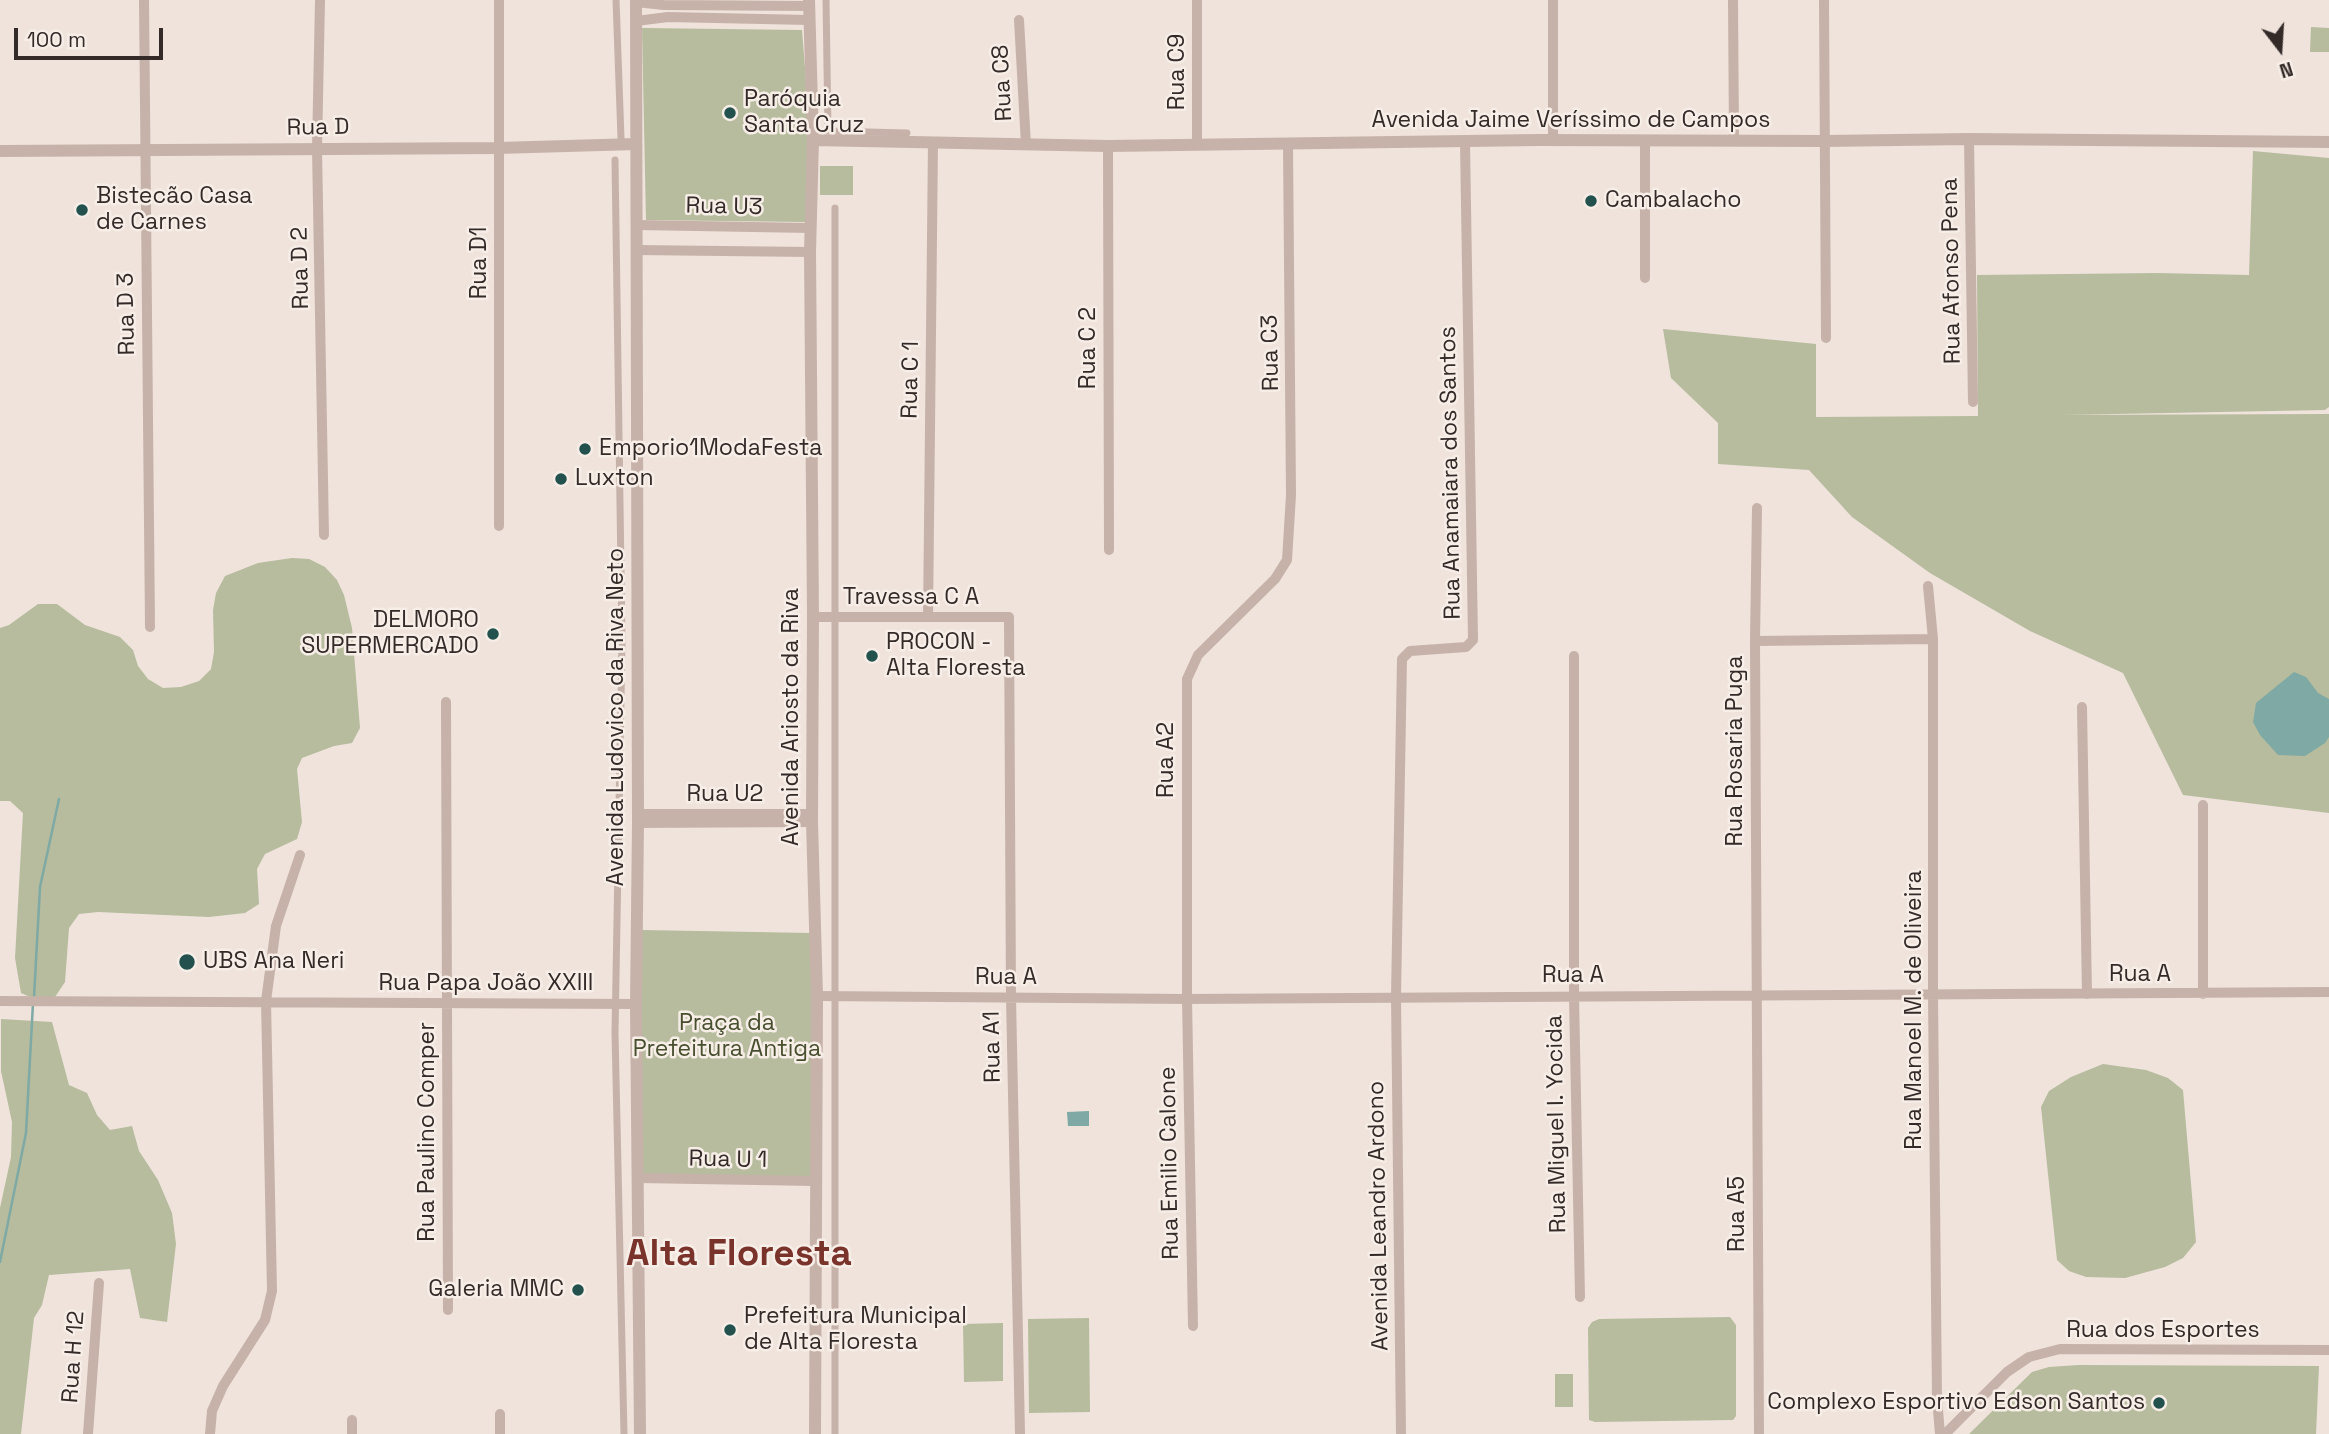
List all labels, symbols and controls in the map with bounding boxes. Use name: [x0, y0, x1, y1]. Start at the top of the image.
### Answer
scale bar: [18, 14, 166, 58]
north arrow: [2245, 14, 2315, 84]
text: 100 m: [27, 26, 86, 53]
street label: Rua C9: [1164, 34, 1192, 110]
street label: Rua C8: [987, 44, 1019, 122]
text: N: [2277, 56, 2296, 83]
place label: Paróquia Santa Cruz: [744, 86, 864, 140]
marker: Paróquia Santa Cruz: [722, 105, 738, 121]
street label: Avenida Jaime Veríssimo de Campos: [1372, 107, 1770, 135]
street label: Rua D: [286, 114, 350, 142]
street label: Rua Afonso Pena: [1937, 178, 1967, 364]
place label: Bistecão Casa de Carnes: [96, 183, 252, 237]
place label: Cambalacho: [1605, 187, 1741, 215]
street label: Rua U3: [685, 193, 763, 221]
marker: Cambalacho: [1583, 193, 1599, 209]
marker: Bistecão Casa de Carnes: [74, 202, 90, 218]
street label: Rua D 2: [286, 226, 316, 310]
street label: Rua D1: [466, 227, 494, 299]
street label: Rua D 3: [112, 272, 142, 356]
street label: Rua C 2: [1075, 307, 1103, 389]
street label: Rua C3: [1257, 315, 1285, 391]
street label: Rua Anamaiara dos Santos: [1435, 326, 1467, 620]
street label: Rua C 1: [897, 341, 925, 419]
place label: Emporio1ModaFesta: [599, 435, 823, 463]
marker: Emporio1ModaFesta: [577, 441, 593, 457]
place label: Luxton: [575, 465, 654, 493]
marker: Luxton: [553, 471, 569, 487]
street label: Avenida Ludovico da Riva Neto: [603, 548, 631, 886]
street label: Travessa C A: [843, 584, 979, 612]
street label: Avenida Ariosto da Riva: [778, 588, 806, 846]
place label: DELMORO SUPERMERCADO: [301, 607, 479, 661]
marker: DELMORO SUPERMERCADO: [485, 626, 501, 642]
place label: PROCON - Alta Floresta: [886, 629, 1026, 683]
marker: PROCON - Alta Floresta: [864, 648, 880, 664]
street label: Rua Rosaria Puga: [1722, 655, 1750, 847]
street label: Rua A2: [1153, 722, 1181, 798]
street label: Rua U2: [687, 781, 763, 809]
street label: Rua Manoel M. de Oliveira: [1901, 870, 1929, 1150]
place label: UBS Ana Neri: [203, 948, 344, 976]
marker: UBS Ana Neri: [177, 952, 197, 972]
street label: Rua A: [2109, 961, 2171, 989]
street label: Rua A: [1542, 962, 1604, 990]
street label: Rua A: [975, 964, 1037, 992]
street label: Rua Papa João XXIII: [379, 970, 593, 998]
park label: Praça da Prefeitura Antiga: [633, 1010, 821, 1064]
street label: Rua A1: [979, 1011, 1007, 1083]
street label: Rua Miguel I. Yocida: [1541, 1015, 1573, 1233]
street label: Rua Paulino Comper: [414, 1022, 442, 1242]
street label: Rua Emilio Calone: [1155, 1066, 1185, 1260]
street label: Avenida Leandro Ardono: [1363, 1081, 1395, 1351]
street label: Rua U 1: [688, 1146, 768, 1174]
street label: Rua A5: [1724, 1176, 1752, 1252]
district label: Alta Floresta: [626, 1233, 852, 1277]
place label: Galeria MMC: [428, 1276, 564, 1304]
marker: Galeria MMC: [570, 1282, 586, 1298]
place label: Prefeitura Municipal de Alta Floresta: [744, 1303, 967, 1357]
street label: Rua H 12: [57, 1310, 91, 1404]
street label: Rua dos Esportes: [2066, 1317, 2260, 1345]
marker: Prefeitura Municipal de Alta Floresta: [722, 1322, 738, 1338]
place label: Complexo Esportivo Edson Santos: [1767, 1389, 2145, 1417]
marker: Complexo Esportivo Edson Santos: [2151, 1395, 2167, 1411]

